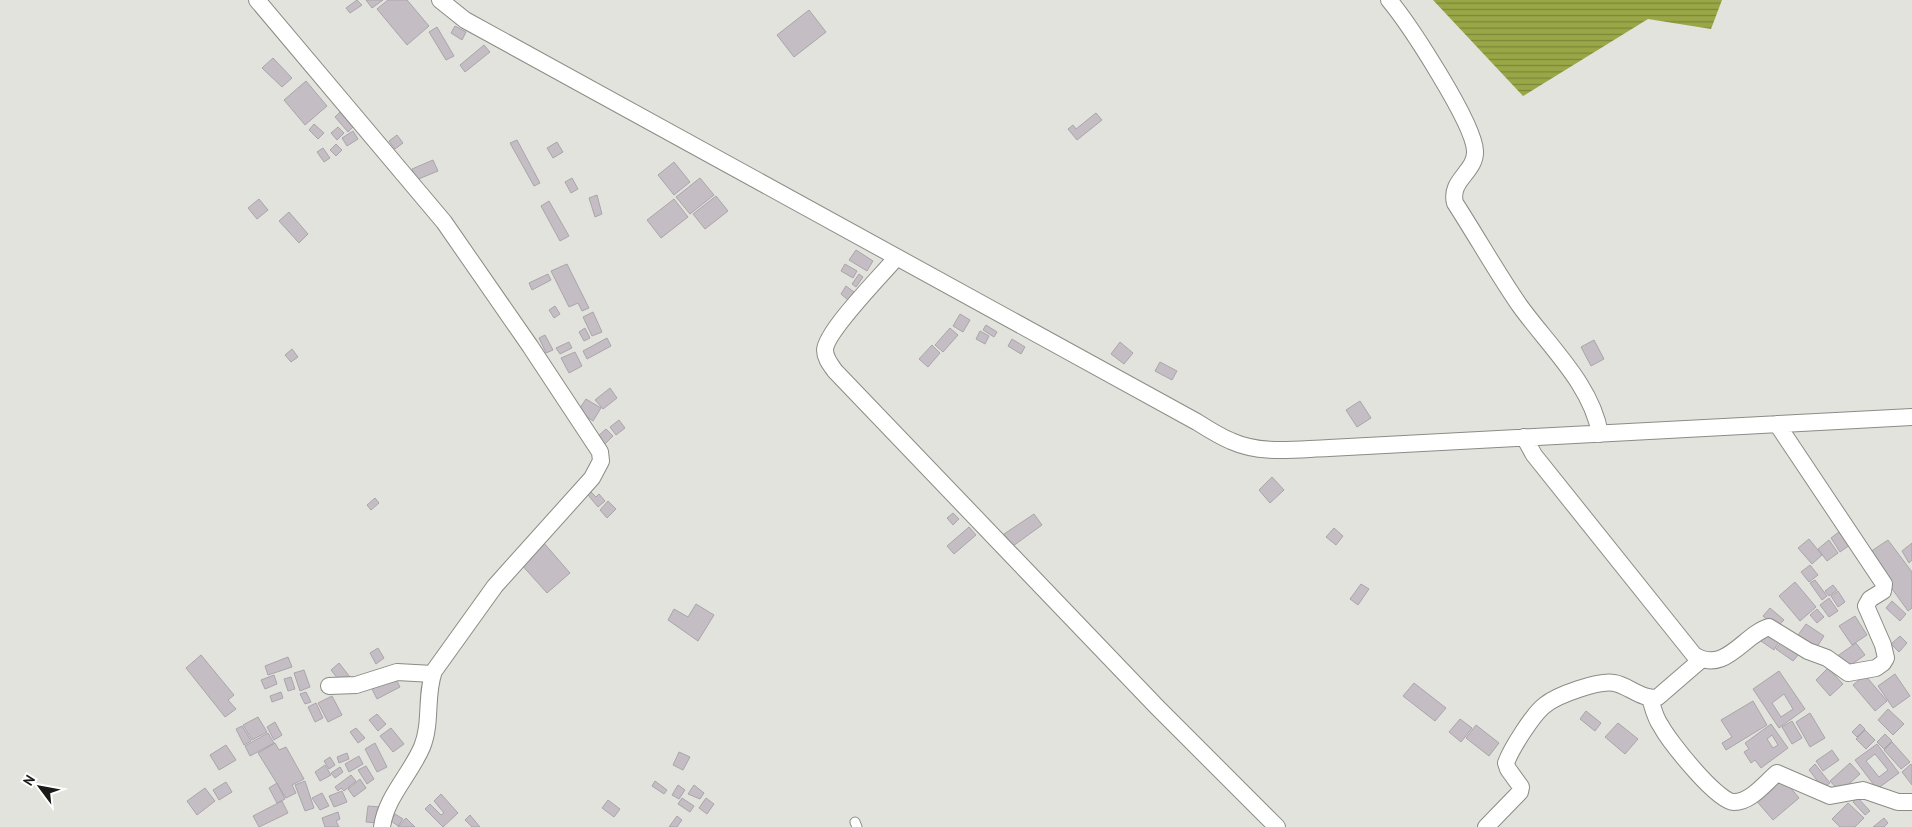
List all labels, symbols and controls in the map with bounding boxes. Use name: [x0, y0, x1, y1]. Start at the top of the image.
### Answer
north arrow: [15, 762, 65, 812]
text: N: [19, 771, 39, 789]

